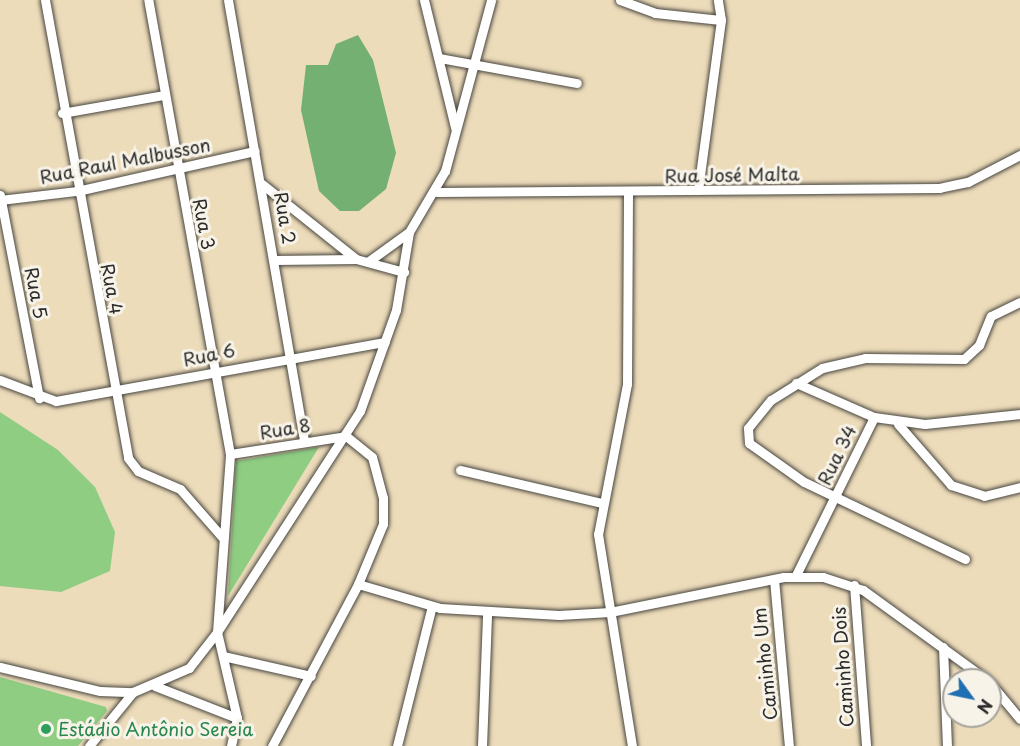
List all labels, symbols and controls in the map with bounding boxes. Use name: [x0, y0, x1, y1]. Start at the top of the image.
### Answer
street label: Rua Raul Malbusson: [37, 134, 213, 188]
street label: Rua José Malta: [664, 163, 800, 187]
street label: Rua 2: [270, 190, 300, 246]
street label: Rua 3: [188, 196, 220, 252]
street label: Rua 4: [96, 261, 128, 317]
street label: Rua 5: [20, 265, 52, 321]
street label: Rua 6: [181, 339, 237, 371]
street label: Rua 8: [258, 414, 312, 444]
street label: Rua 34: [813, 421, 861, 489]
street label: Caminho Um: [748, 606, 782, 722]
street label: Caminho Dois: [828, 606, 858, 728]
north arrow: [942, 668, 1002, 728]
text: N: [972, 695, 999, 719]
place label: Estádio Antônio Sereia: [58, 718, 255, 740]
marker: Estádio Antônio Sereia: [39, 722, 53, 736]

